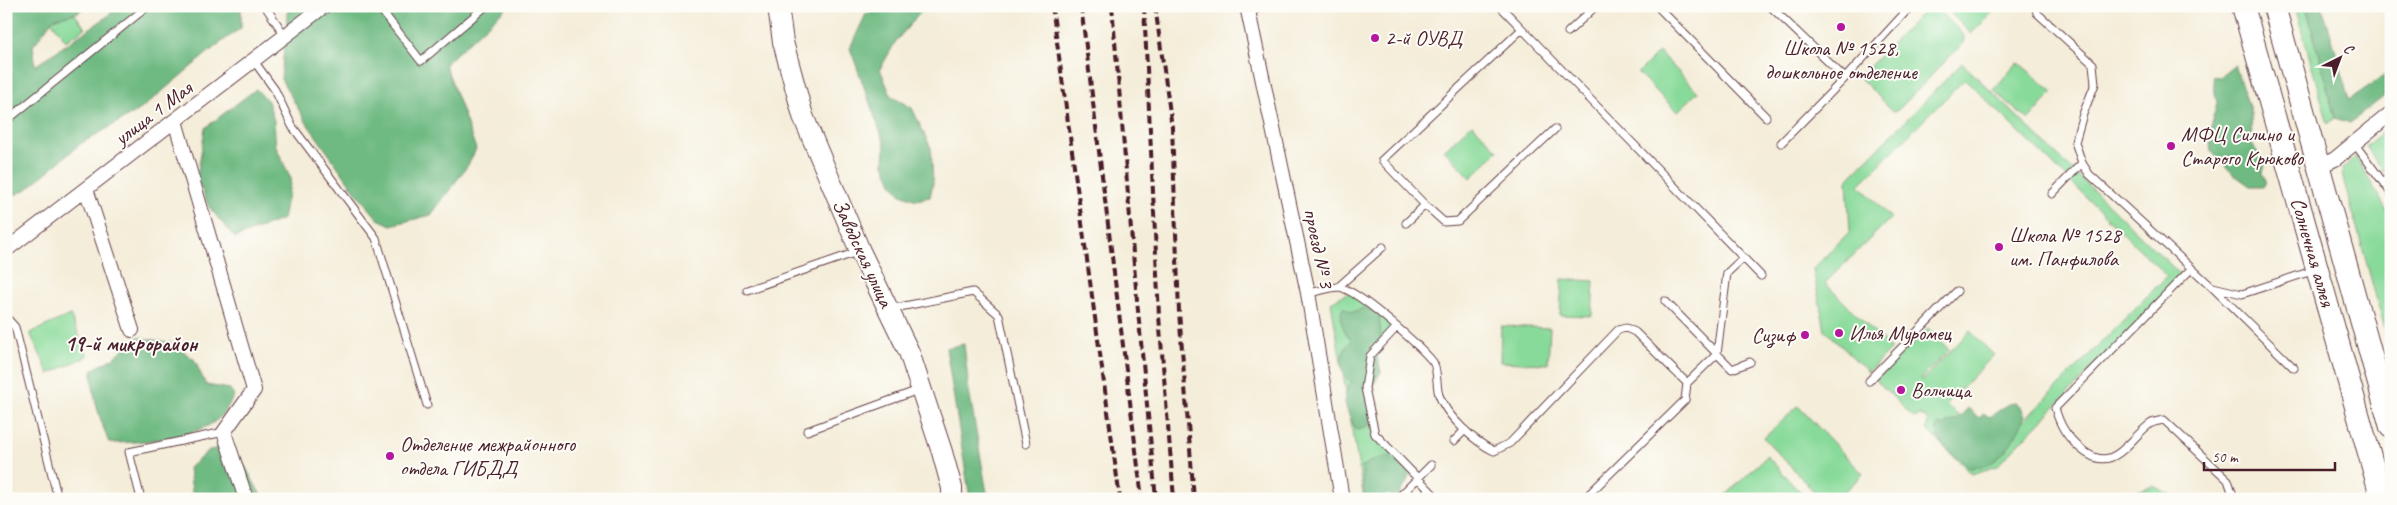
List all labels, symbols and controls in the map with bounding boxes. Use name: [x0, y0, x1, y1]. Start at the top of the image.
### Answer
marker: Школа № 1528, дошкольное отделение: [1835, 21, 1847, 33]
place label: 2-й ОУВД: [1385, 25, 1464, 51]
marker: 2-й ОУВД: [1369, 32, 1381, 44]
north arrow: [2314, 32, 2364, 82]
place label: Школа № 1528, дошкольное отделение: [1765, 35, 1918, 85]
text: С: [2340, 40, 2358, 59]
street label: улица 1 Мая: [107, 74, 198, 152]
place label: МФЦ Силино и Старого Крюково: [2181, 121, 2305, 171]
marker: МФЦ Силино и Старого Крюково: [2165, 140, 2177, 152]
street label: Заводская улица: [827, 195, 900, 313]
street label: Солнечная аллея: [2285, 195, 2341, 311]
street label: проезд № 3: [1298, 206, 1340, 292]
place label: Школа № 1528 им. Панфилова: [2009, 222, 2123, 272]
marker: Школа № 1528 им. Панфилова: [1993, 241, 2005, 253]
place label: Илья Муромец: [1849, 320, 1952, 346]
place label: Сизиф: [1752, 322, 1796, 349]
marker: Илья Муромец: [1833, 327, 1845, 339]
marker: Сизиф: [1799, 329, 1811, 341]
district label: 19-й микрорайон: [64, 330, 199, 358]
place label: Волчица: [1911, 377, 1973, 403]
marker: Волчица: [1895, 384, 1907, 396]
place label: Отделение межрайонного отдела ГИБДД: [400, 431, 577, 481]
scale bar: [2204, 440, 2336, 472]
text: 50 m: [2212, 448, 2239, 467]
marker: Отделение межрайонного отдела ГИБДД: [384, 450, 396, 462]

